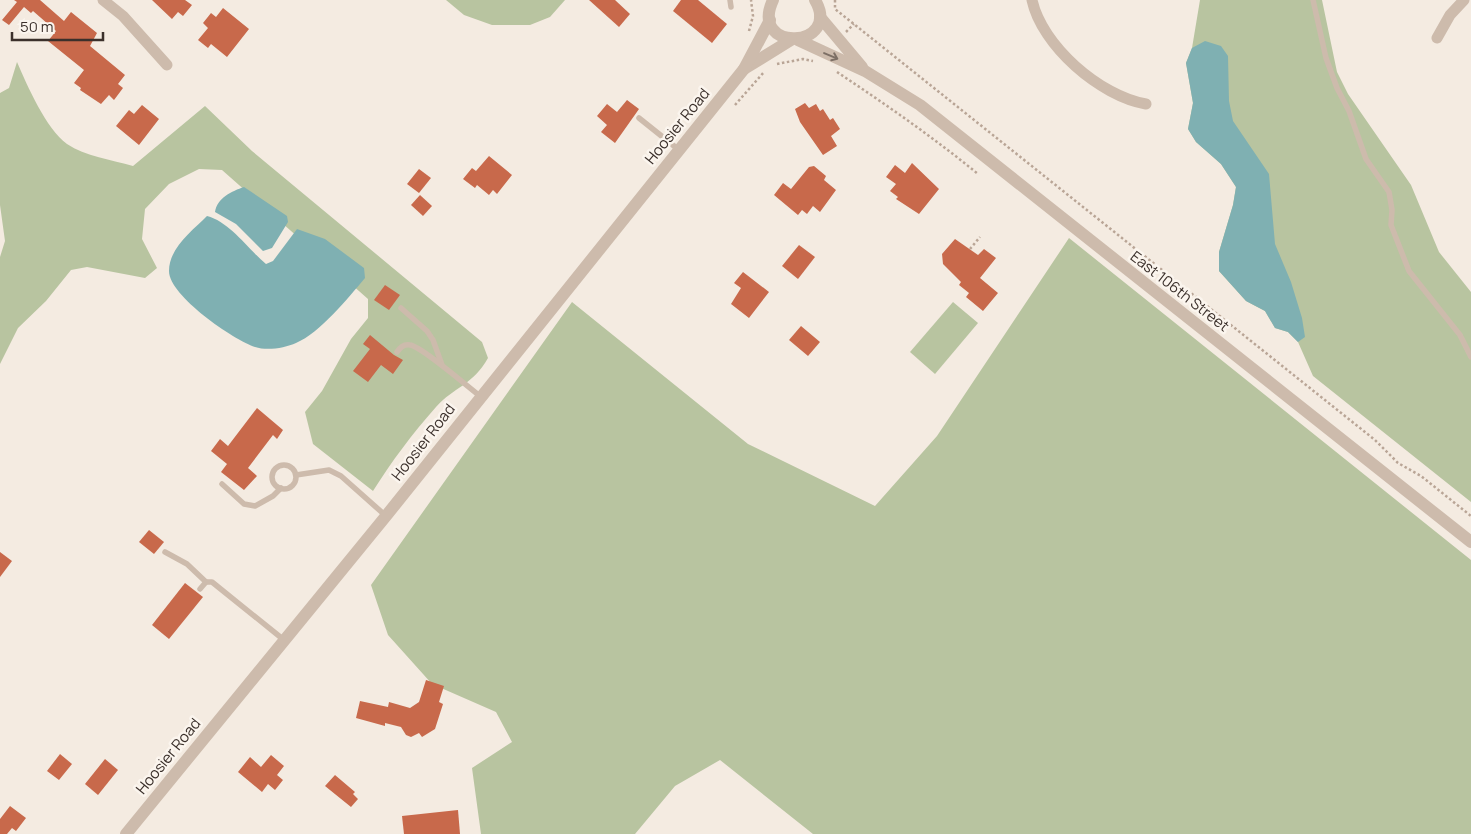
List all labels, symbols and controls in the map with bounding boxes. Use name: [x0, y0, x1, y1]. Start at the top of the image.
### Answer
scale bar: [12, 10, 104, 42]
text: 50 m: [20, 16, 54, 37]
one-way arrow: [823, 52, 838, 62]
street label: Hoosier Road: [640, 84, 714, 168]
street label: East 106th Street: [1126, 246, 1234, 336]
street label: Hoosier Road: [386, 399, 460, 485]
street label: Hoosier Road: [131, 714, 205, 798]

